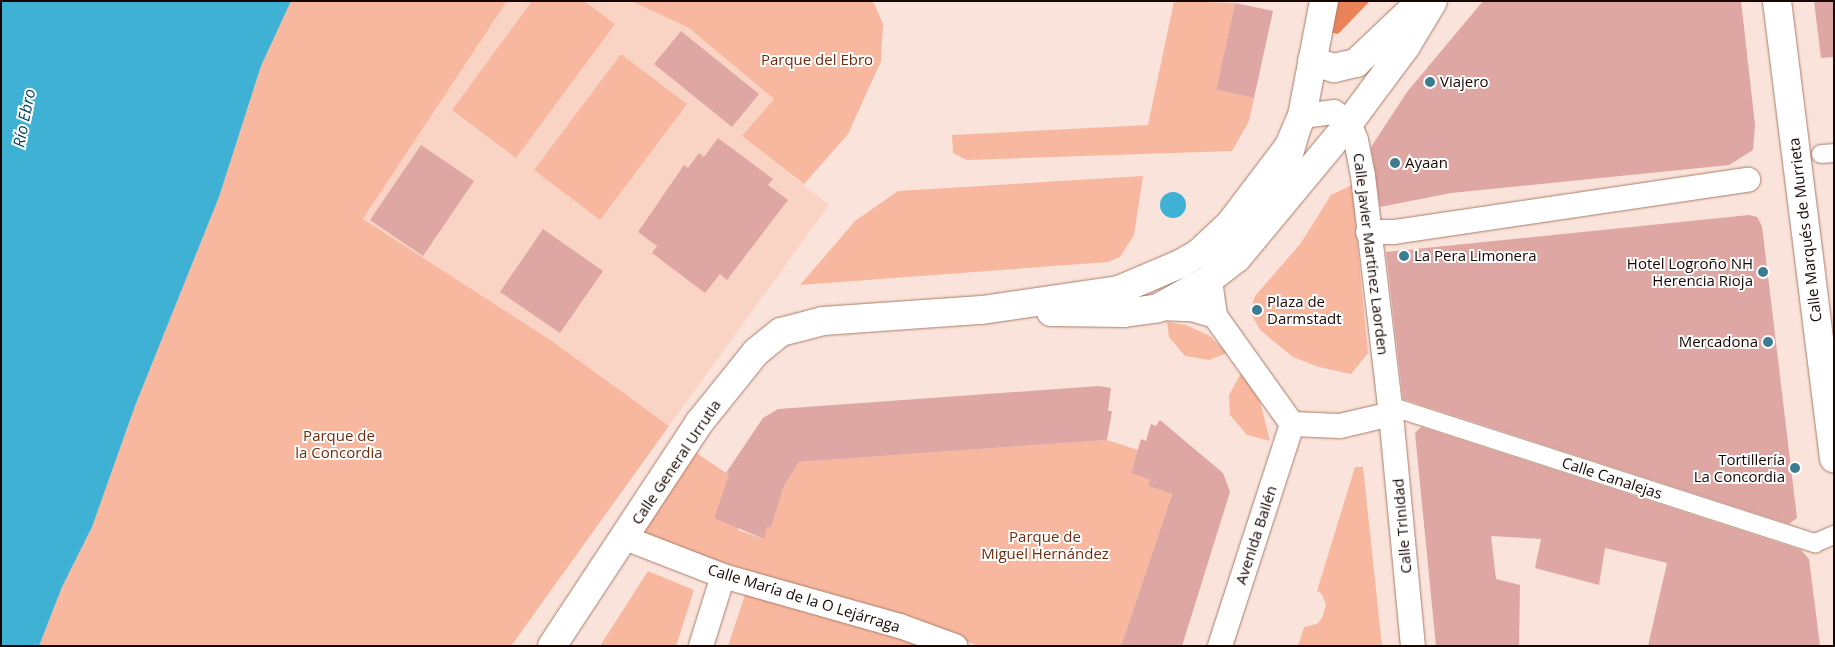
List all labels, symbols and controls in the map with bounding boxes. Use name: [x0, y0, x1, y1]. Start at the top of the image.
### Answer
park label: Parque del Ebro: [761, 51, 873, 69]
place label: Viajero: [1440, 73, 1488, 91]
marker: Viajero: [1424, 76, 1436, 88]
water label: Río Ebro: [9, 87, 39, 149]
street label: Calle Marqués de Murrieta: [1785, 137, 1825, 323]
street label: Calle Javier Martínez Laorden: [1350, 152, 1392, 356]
place label: Ayaan: [1405, 154, 1448, 172]
marker: Ayaan: [1389, 157, 1401, 169]
place label: La Pera Limonera: [1414, 247, 1536, 265]
marker: La Pera Limonera: [1398, 250, 1410, 262]
place label: Hotel Logroño NH Herencia Rioja: [1627, 254, 1753, 289]
marker: Hotel Logroño NH Herencia Rioja: [1757, 266, 1769, 278]
place label: Plaza de Darmstadt: [1267, 292, 1342, 327]
marker: Plaza de Darmstadt: [1251, 304, 1263, 316]
place label: Mercadona: [1679, 333, 1758, 351]
marker: Mercadona: [1762, 336, 1774, 348]
street label: Calle General Urrutia: [628, 396, 724, 528]
park label: Parque de la Concordia: [295, 426, 383, 461]
place label: Tortillería La Concordia: [1694, 450, 1785, 485]
street label: Calle Canalejas: [1560, 453, 1664, 503]
marker: Tortillería La Concordia: [1789, 462, 1801, 474]
street label: Calle Trinidad: [1389, 478, 1415, 574]
street label: Avenida Bailén: [1232, 483, 1280, 587]
park label: Parque de Miguel Hernández: [981, 527, 1109, 562]
street label: Calle María de la O Lejárraga: [706, 560, 902, 636]

